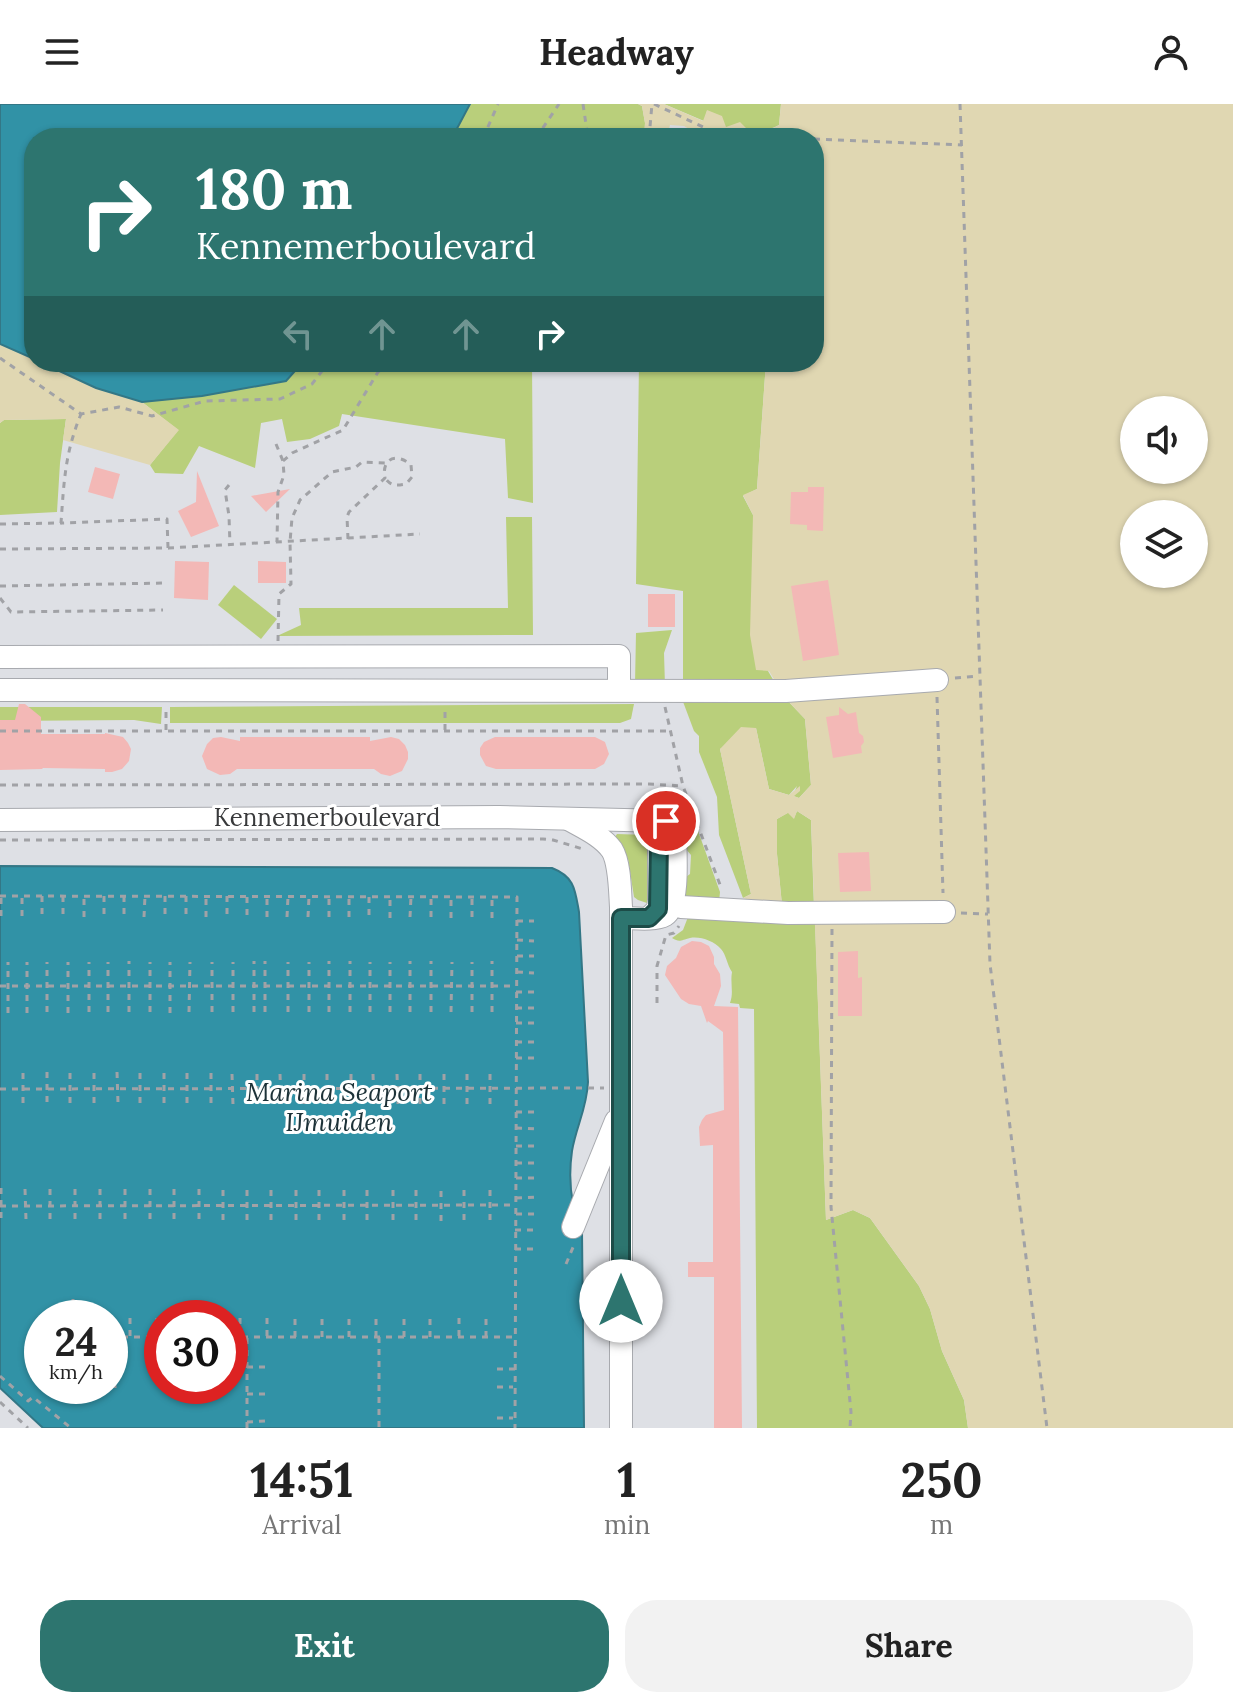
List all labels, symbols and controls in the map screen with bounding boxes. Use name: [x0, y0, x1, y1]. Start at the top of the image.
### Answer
text: Headway: [539, 29, 694, 75]
icon: menu: [40, 30, 84, 74]
icon: person: [1149, 30, 1193, 74]
text: 180 m: [196, 153, 353, 224]
icon: right: [64, 160, 168, 264]
text: Kennemerboulevard: [196, 223, 536, 269]
icon: left: [276, 312, 320, 356]
icon: ahead: [360, 312, 404, 356]
icon: ahead: [444, 312, 488, 356]
icon: right: [528, 312, 572, 356]
map controls: [1120, 396, 1208, 588]
button: sound: [1120, 396, 1208, 484]
button: layers: [1120, 500, 1208, 588]
pin: [632, 787, 700, 855]
icon: arrive: [644, 799, 688, 843]
street label: Kennemerboulevard: [214, 802, 440, 833]
water label: Marina Seaport IJmuiden: [246, 1075, 433, 1138]
position arrow: [579, 1259, 663, 1343]
speed limit sign: 30: [144, 1300, 248, 1404]
text: 24: [54, 1316, 98, 1367]
text: km/h: [49, 1359, 103, 1384]
text: 14:51: [250, 1449, 354, 1510]
text: 1: [617, 1449, 637, 1510]
text: 250: [901, 1449, 983, 1510]
text: Arrival: [262, 1508, 342, 1541]
text: min: [604, 1508, 650, 1541]
text: m: [930, 1508, 953, 1541]
button: Exit: [40, 1600, 609, 1692]
button: Share: [625, 1600, 1193, 1692]

